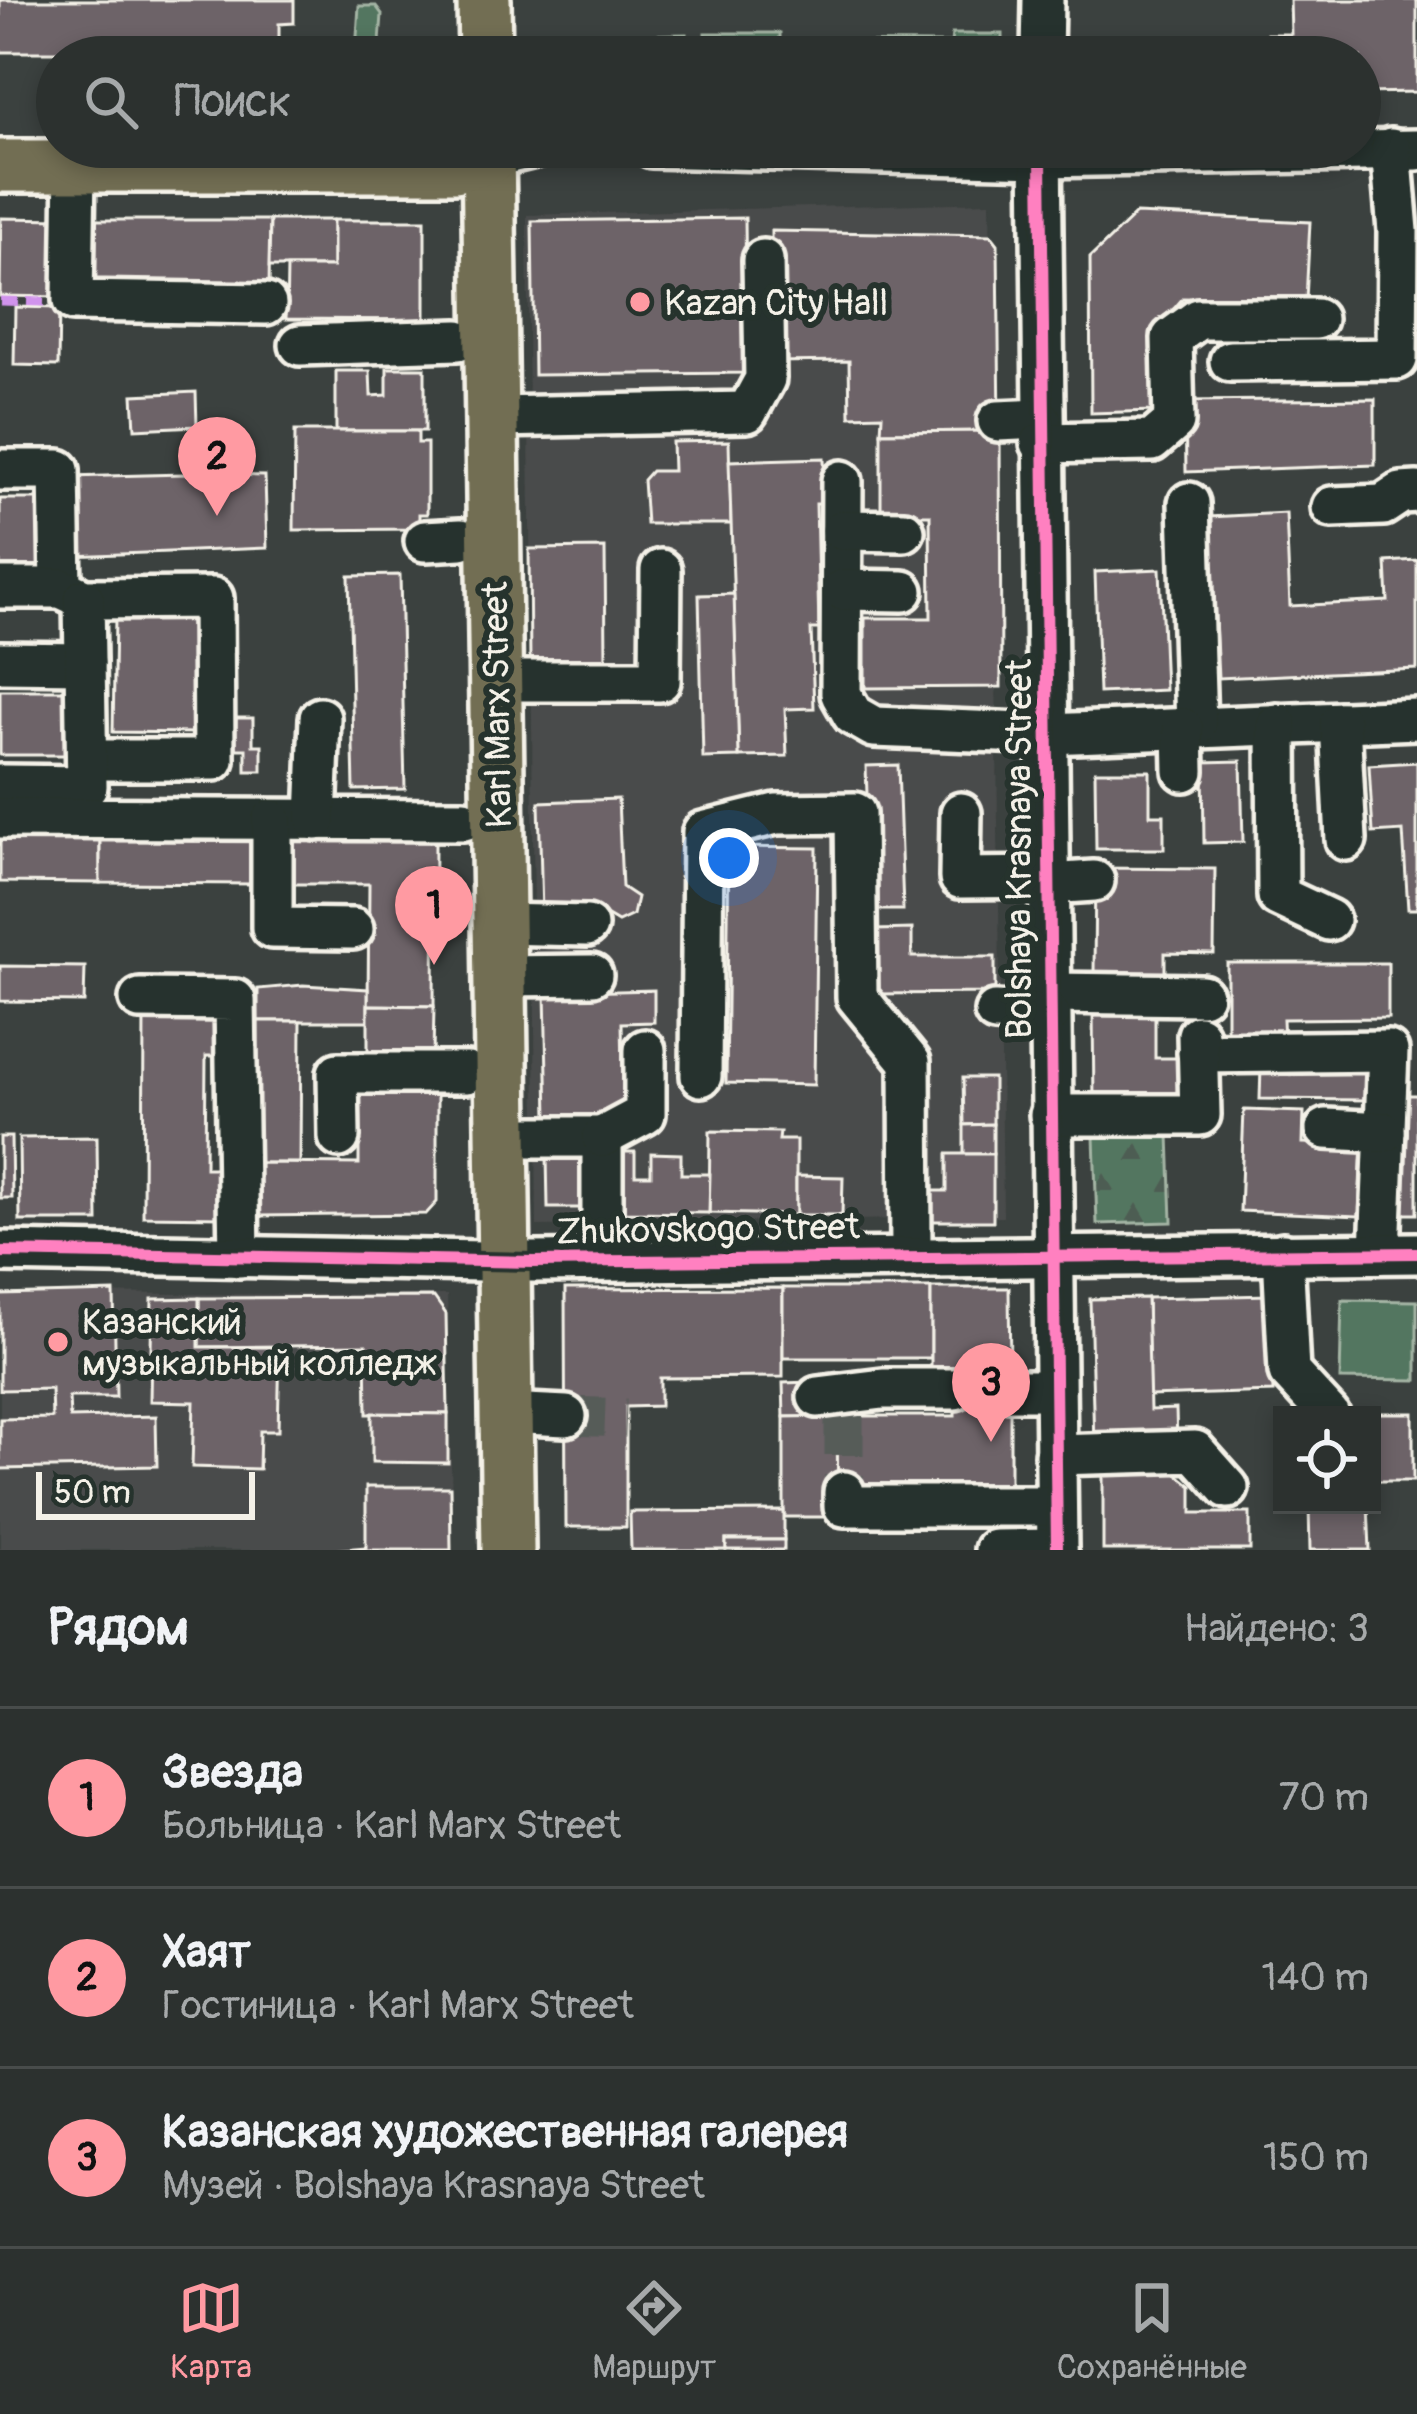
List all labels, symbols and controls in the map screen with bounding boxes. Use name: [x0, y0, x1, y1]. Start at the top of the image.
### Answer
search box: [36, 36, 1381, 168]
icon: search: [78, 69, 144, 135]
text: Поиск: [174, 74, 291, 130]
place label: Kazan City Hall: [664, 281, 888, 326]
marker: Kazan City Hall: [627, 289, 653, 315]
pin: 2: [178, 417, 256, 516]
street label: Karl Marx Street: [473, 581, 522, 829]
street label: Bolshaya Krasnaya Street: [997, 659, 1042, 1039]
your location: [699, 828, 759, 888]
pin: 1: [395, 866, 473, 965]
street label: Zhukovskogo Street: [556, 1204, 861, 1255]
place label: Казанский музыкальный колледж: [82, 1300, 437, 1386]
marker: Казанский музыкальный колледж: [45, 1329, 71, 1355]
pin: 3: [952, 1343, 1030, 1442]
map controls: [1273, 1406, 1381, 1514]
button: locate: [1273, 1406, 1381, 1514]
scale bar: [36, 1466, 255, 1519]
text: 50 m: [54, 1472, 131, 1513]
text: Рядом: [48, 1596, 189, 1660]
text: Найдено: 3: [1184, 1604, 1369, 1653]
text: Звезда: [162, 1745, 303, 1801]
text: 1: [79, 1773, 95, 1822]
text: 70 m: [1279, 1773, 1369, 1822]
text: Больница · Karl Marx Street: [162, 1801, 621, 1850]
text: Хаят: [162, 1925, 251, 1981]
text: 2: [76, 1953, 98, 2002]
text: 140 m: [1261, 1953, 1369, 2002]
text: Гостиница · Karl Marx Street: [162, 1981, 634, 2030]
text: Казанская художественная галерея: [162, 2105, 848, 2161]
text: 3: [76, 2133, 98, 2182]
text: 150 m: [1263, 2133, 1369, 2182]
text: Музей · Bolshaya Krasnaya Street: [162, 2161, 705, 2210]
tab: Карта: [170, 2275, 252, 2388]
tab: Маршрут: [592, 2275, 716, 2388]
tab: Сохранённые: [1057, 2275, 1247, 2388]

